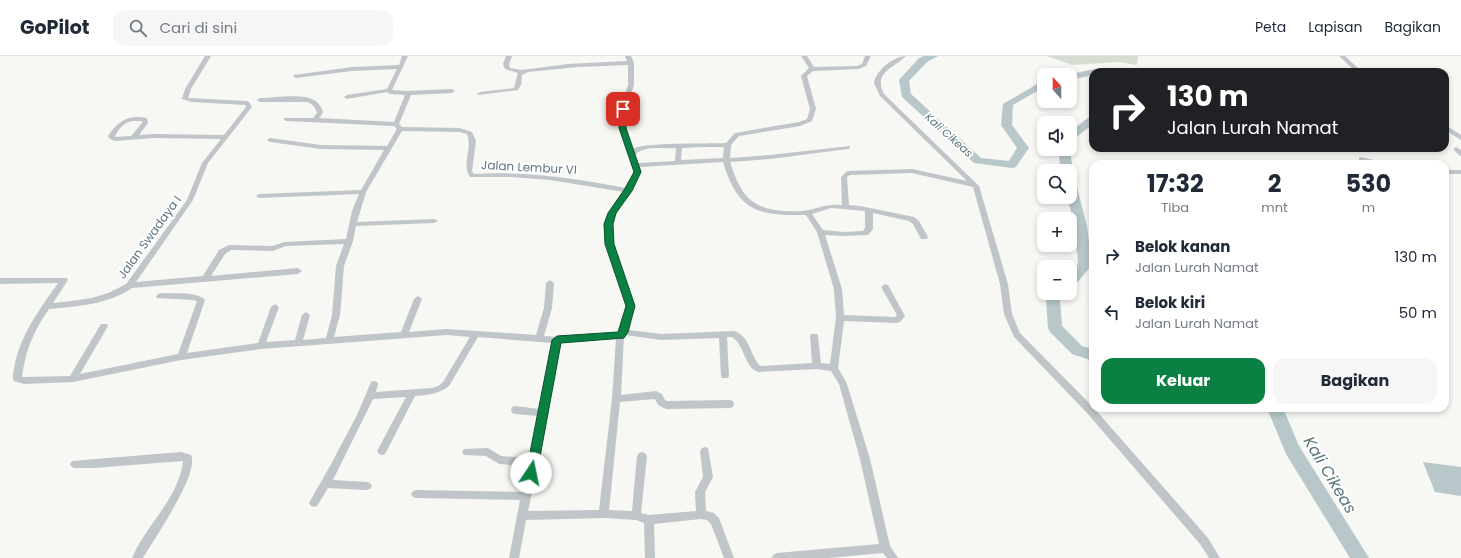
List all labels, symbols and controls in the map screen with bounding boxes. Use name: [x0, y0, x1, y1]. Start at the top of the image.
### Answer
search box: [113, 10, 393, 46]
text: GoPilot: [20, 14, 89, 41]
icon: search: [127, 17, 149, 39]
text: Cari di sini: [159, 17, 237, 38]
text: Peta: [1255, 17, 1286, 37]
text: Lapisan: [1308, 17, 1362, 37]
text: Bagikan: [1384, 17, 1441, 37]
north arrow: [1037, 68, 1077, 108]
map controls: [1037, 68, 1077, 300]
text: 130 m: [1167, 77, 1248, 116]
icon: right: [1101, 84, 1153, 136]
pin: [606, 92, 640, 126]
icon: arrive: [612, 98, 634, 120]
water label: Kali Cikeas: [922, 109, 977, 161]
text: Jalan Lurah Namat: [1167, 115, 1338, 140]
button: sound: [1037, 116, 1077, 156]
street label: Jalan Lembur VI: [481, 156, 577, 178]
button: search: [1037, 164, 1077, 204]
text: 17:32: [1147, 167, 1204, 200]
text: 2: [1268, 167, 1281, 200]
text: 530: [1345, 167, 1391, 200]
street label: Jalan Swadaya I: [113, 192, 185, 282]
text: Tiba: [1161, 198, 1189, 217]
text: mnt: [1261, 198, 1288, 217]
text: m: [1362, 198, 1375, 217]
button: +: [1037, 212, 1077, 252]
text: Belok kanan: [1135, 236, 1230, 257]
icon: right: [1101, 245, 1123, 267]
text: 130 m: [1394, 246, 1437, 267]
text: Jalan Lurah Namat: [1135, 258, 1259, 277]
button: −: [1037, 260, 1077, 300]
text: Belok kiri: [1135, 292, 1205, 313]
icon: left: [1101, 301, 1123, 323]
text: 50 m: [1399, 302, 1437, 323]
text: Jalan Lurah Namat: [1135, 314, 1259, 333]
button: Keluar: [1101, 358, 1265, 404]
button: Bagikan: [1273, 358, 1437, 404]
water label: Kali Cikeas: [1298, 432, 1362, 518]
position arrow: [510, 452, 552, 494]

